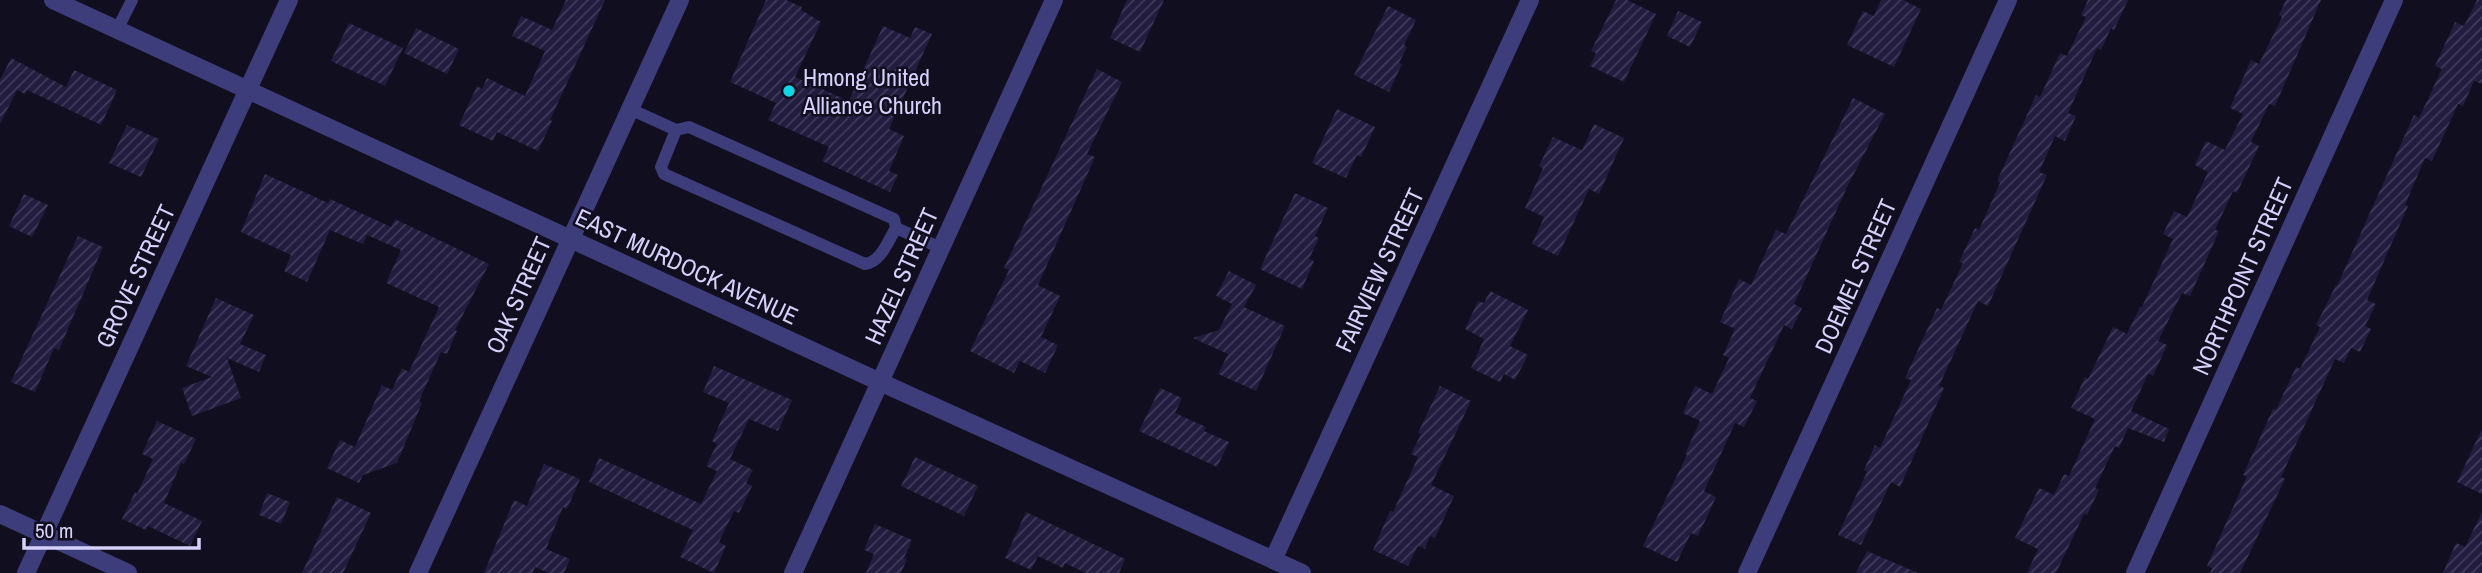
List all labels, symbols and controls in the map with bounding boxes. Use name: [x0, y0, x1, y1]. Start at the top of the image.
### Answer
place label: Hmong United Alliance Church: [802, 61, 942, 121]
marker: Hmong United Alliance Church: [781, 83, 797, 99]
street label: NORTHPOINT STREET: [2184, 172, 2300, 380]
street label: FAIRVIEW STREET: [1327, 183, 1431, 357]
street label: DOEMEL STREET: [1807, 194, 1903, 358]
street label: GROVE STREET: [88, 199, 182, 353]
street label: EAST MURDOCK AVENUE: [571, 200, 803, 332]
street label: HAZEL STREET: [857, 203, 945, 349]
street label: OAK STREET: [478, 232, 558, 358]
scale bar: [24, 506, 200, 550]
text: 50 m: [35, 516, 73, 545]

